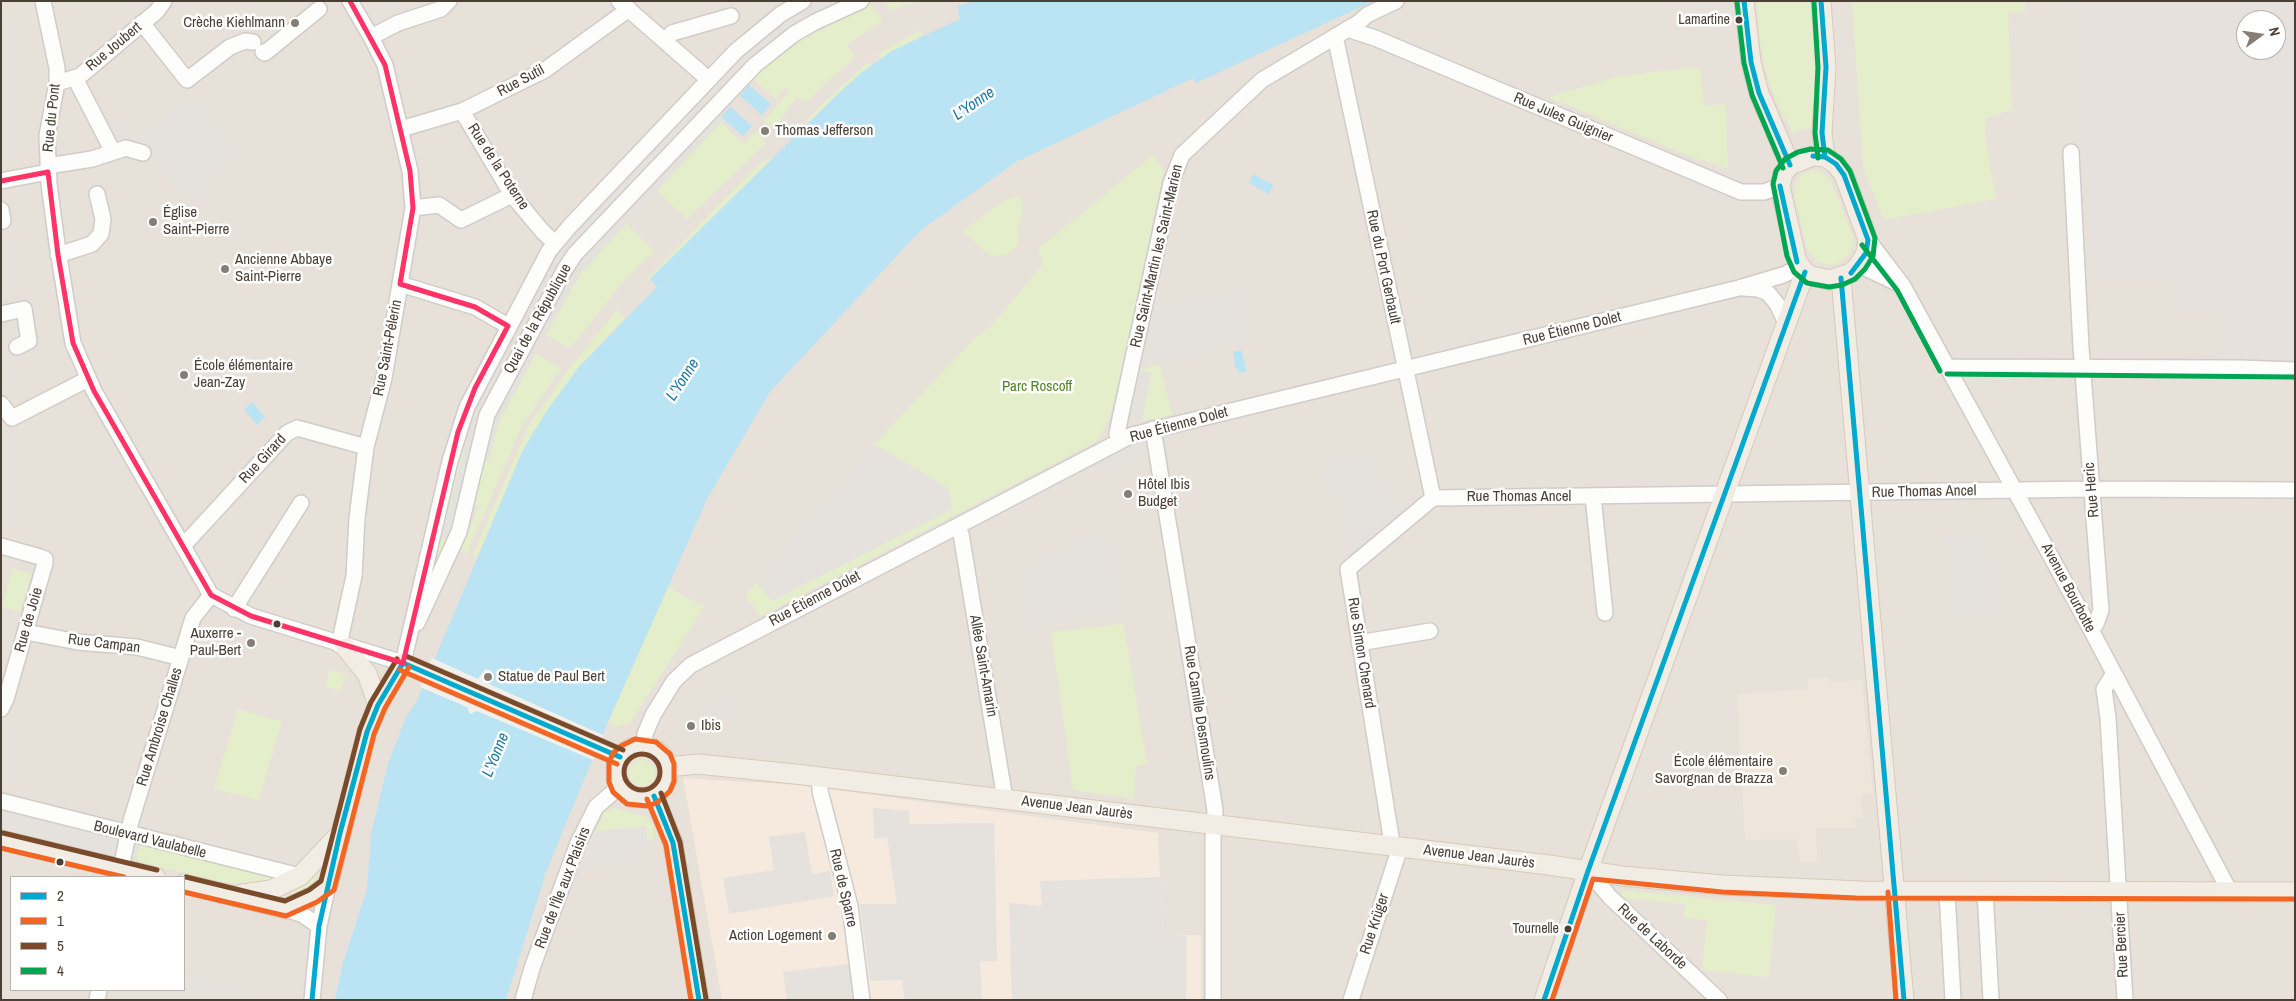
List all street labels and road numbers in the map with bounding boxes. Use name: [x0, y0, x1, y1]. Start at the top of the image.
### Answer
street label: Rue Joubert: [83, 19, 145, 75]
street label: Rue Sutil: [494, 61, 548, 101]
street label: Rue du Pont: [39, 83, 65, 153]
street label: Rue Jules Guignier: [1511, 89, 1615, 147]
street label: Rue de la Poterne: [463, 121, 533, 213]
street label: Rue Saint-Martin les Saint-Marien: [1127, 163, 1187, 349]
street label: Rue du Port Gerbault: [1362, 208, 1404, 326]
street label: Quai de la République: [500, 261, 576, 377]
street label: Rue Saint-Pélerin: [370, 298, 406, 398]
street label: Rue Étienne Dolet: [1521, 308, 1623, 350]
street label: Rue Étienne Dolet: [1128, 403, 1230, 447]
street label: Rue Girard: [236, 431, 290, 487]
street label: Rue Heric: [2081, 462, 2103, 518]
street label: Rue Thomas Ancel: [1872, 482, 1976, 502]
street label: Rue Thomas Ancel: [1467, 488, 1571, 506]
street label: Avenue Bourbotte: [2037, 540, 2099, 636]
street label: Rue Étienne Dolet: [766, 567, 864, 631]
street label: Rue de Joie: [11, 586, 47, 654]
street label: Rue Simon Chenard: [1343, 596, 1379, 710]
street label: Allée Saint-Amarin: [965, 614, 1001, 718]
street label: Rue Campan: [67, 631, 141, 657]
street label: Rue Camille Desmoulins: [1179, 644, 1219, 782]
street label: Rue Ambroise Challes: [133, 666, 187, 788]
street label: Avenue Jean Jaurès: [1020, 792, 1134, 824]
street label: Boulevard Vaulabelle: [92, 817, 208, 863]
street label: Rue de l'Île aux Plaisirs: [532, 825, 594, 951]
street label: Avenue Jean Jaurès: [1422, 841, 1536, 873]
street label: Rue de Sparre: [825, 847, 861, 929]
street label: Rue Krüger: [1357, 891, 1393, 957]
street label: Rue de Laborde: [1614, 900, 1690, 974]
street label: Rue Bercier: [2111, 912, 2133, 978]

